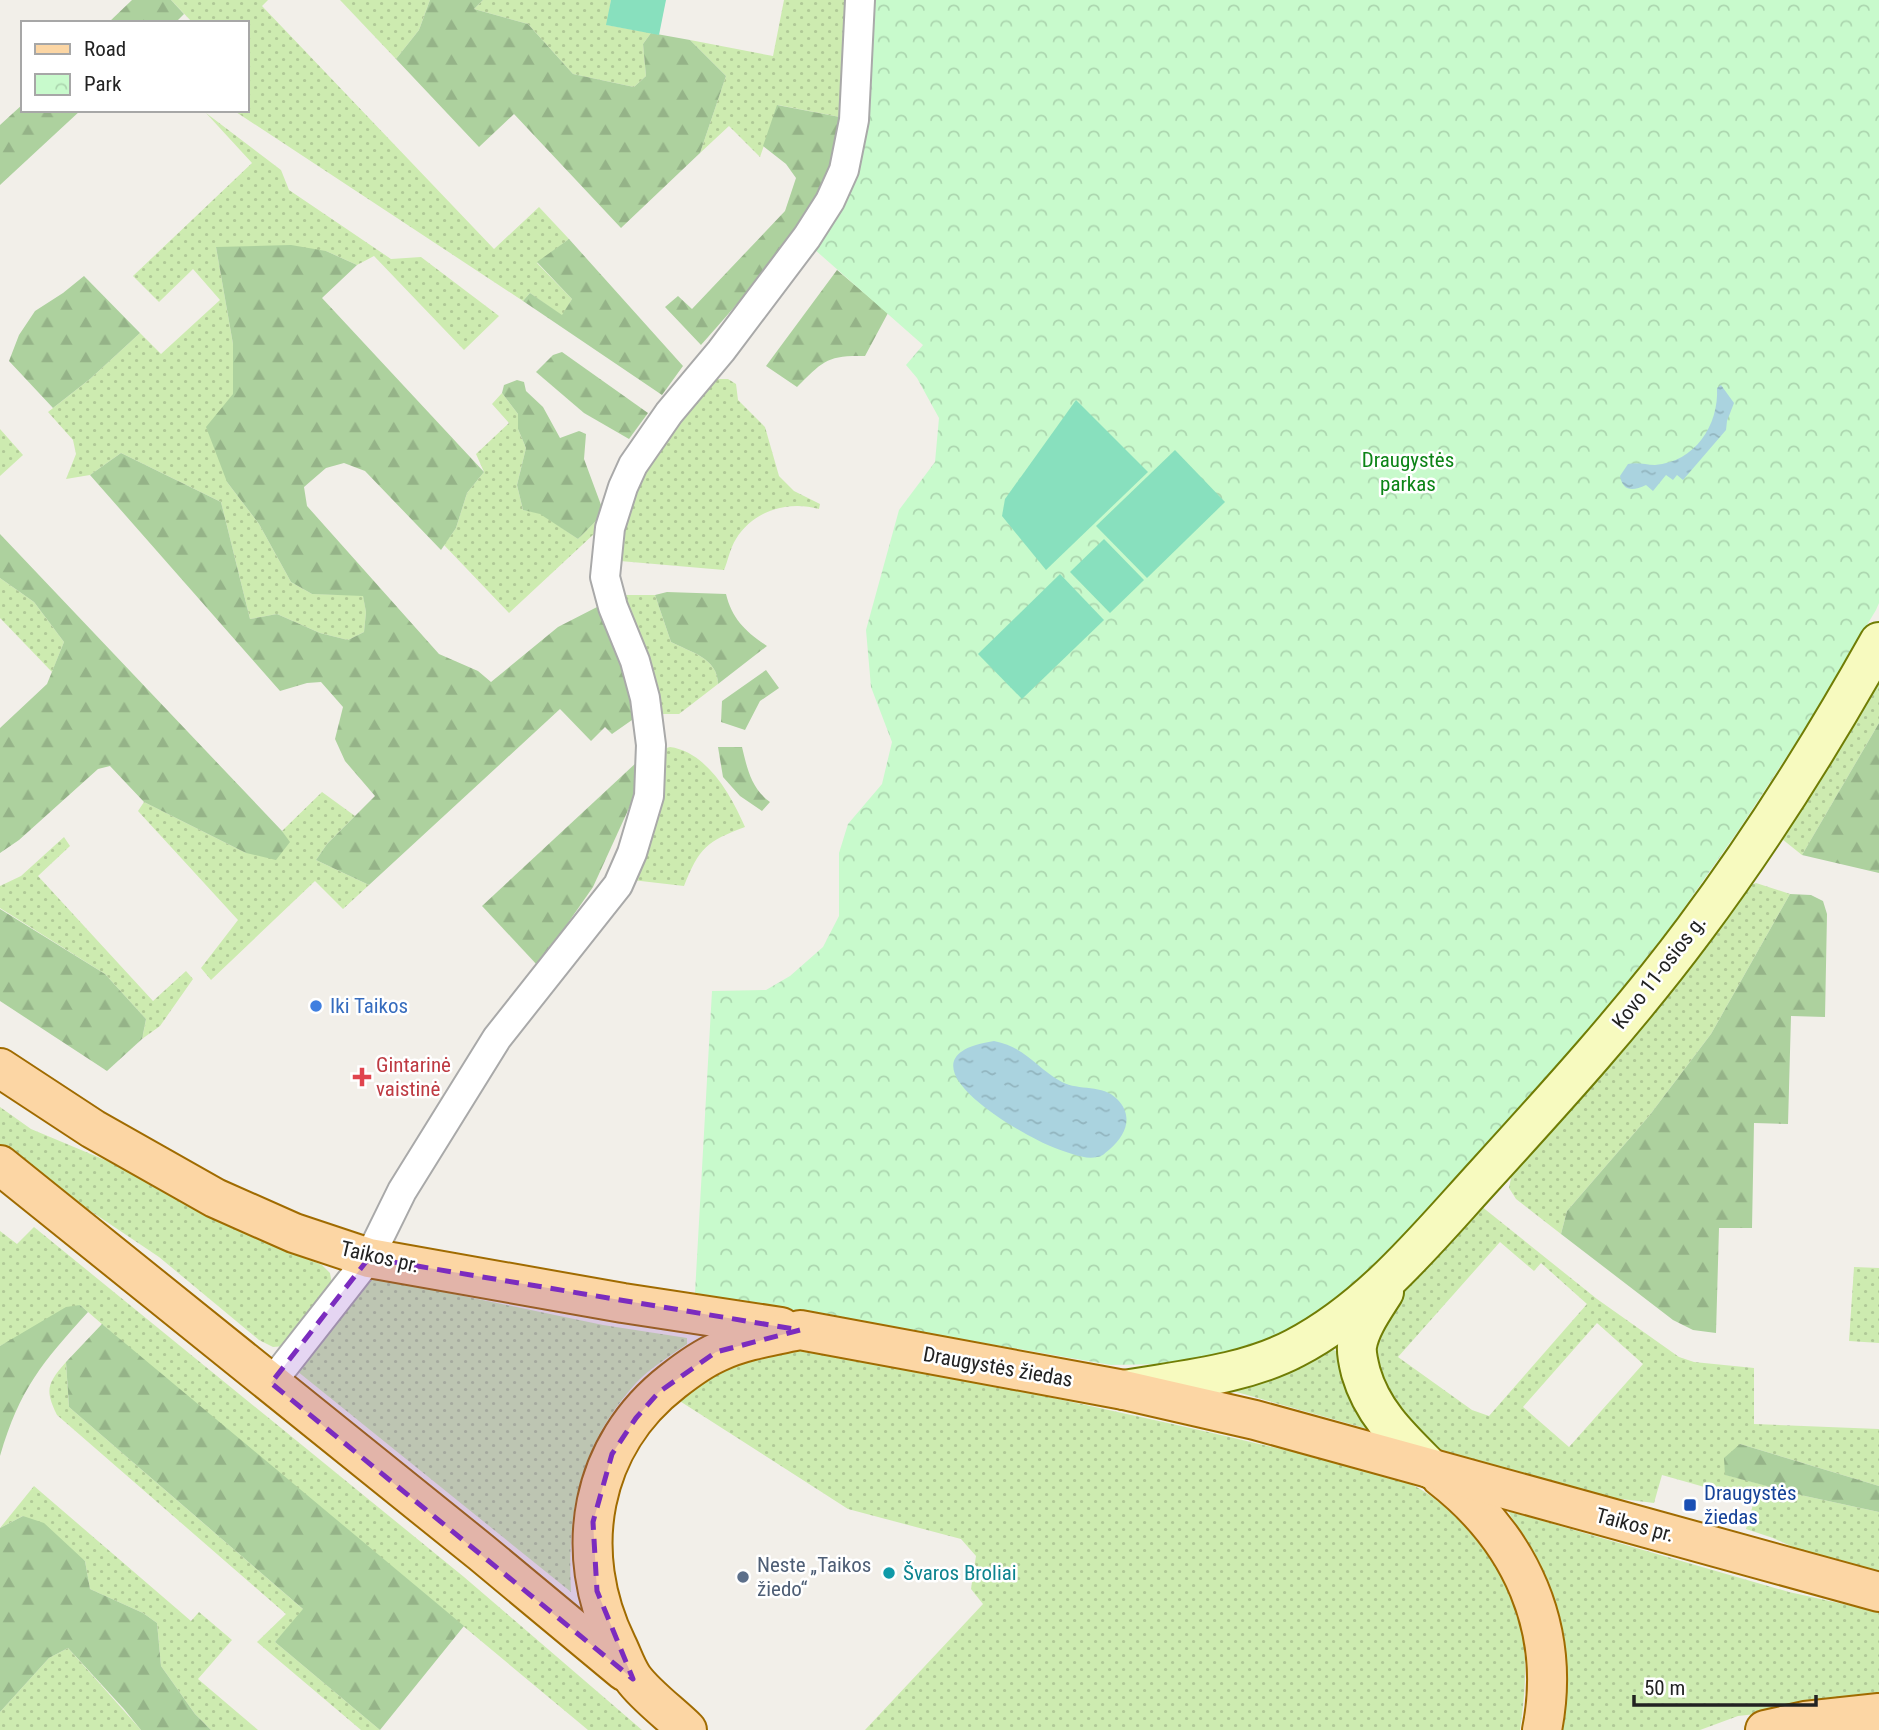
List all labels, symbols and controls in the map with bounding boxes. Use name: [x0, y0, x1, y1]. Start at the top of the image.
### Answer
legend: [21, 21, 248, 112]
text: Road: [84, 37, 126, 61]
text: Park: [84, 72, 122, 96]
park label: Draugystės parkas: [1362, 448, 1454, 496]
street label: Kovo 11-osios g.: [1607, 910, 1711, 1034]
place label: Iki Taikos: [330, 994, 408, 1018]
marker: Iki Taikos: [308, 998, 324, 1014]
place label: Gintarinė vaistinė: [376, 1053, 451, 1101]
marker: Gintarinė vaistinė: [354, 1069, 370, 1085]
street label: Taikos pr.: [338, 1236, 422, 1278]
street label: Draugystės žiedas: [921, 1342, 1075, 1392]
place label: Draugystės žiedas: [1704, 1481, 1797, 1529]
marker: Draugystės žiedas: [1682, 1497, 1698, 1513]
street label: Taikos pr.: [1593, 1503, 1677, 1547]
place label: Neste „Taikos žiedo“: [757, 1553, 871, 1601]
place label: Švaros Broliai: [903, 1561, 1017, 1585]
marker: Švaros Broliai: [881, 1565, 897, 1581]
marker: Neste „Taikos žiedo“: [735, 1569, 751, 1585]
scale bar: [1634, 1664, 1816, 1708]
text: 50 m: [1644, 1676, 1685, 1700]

